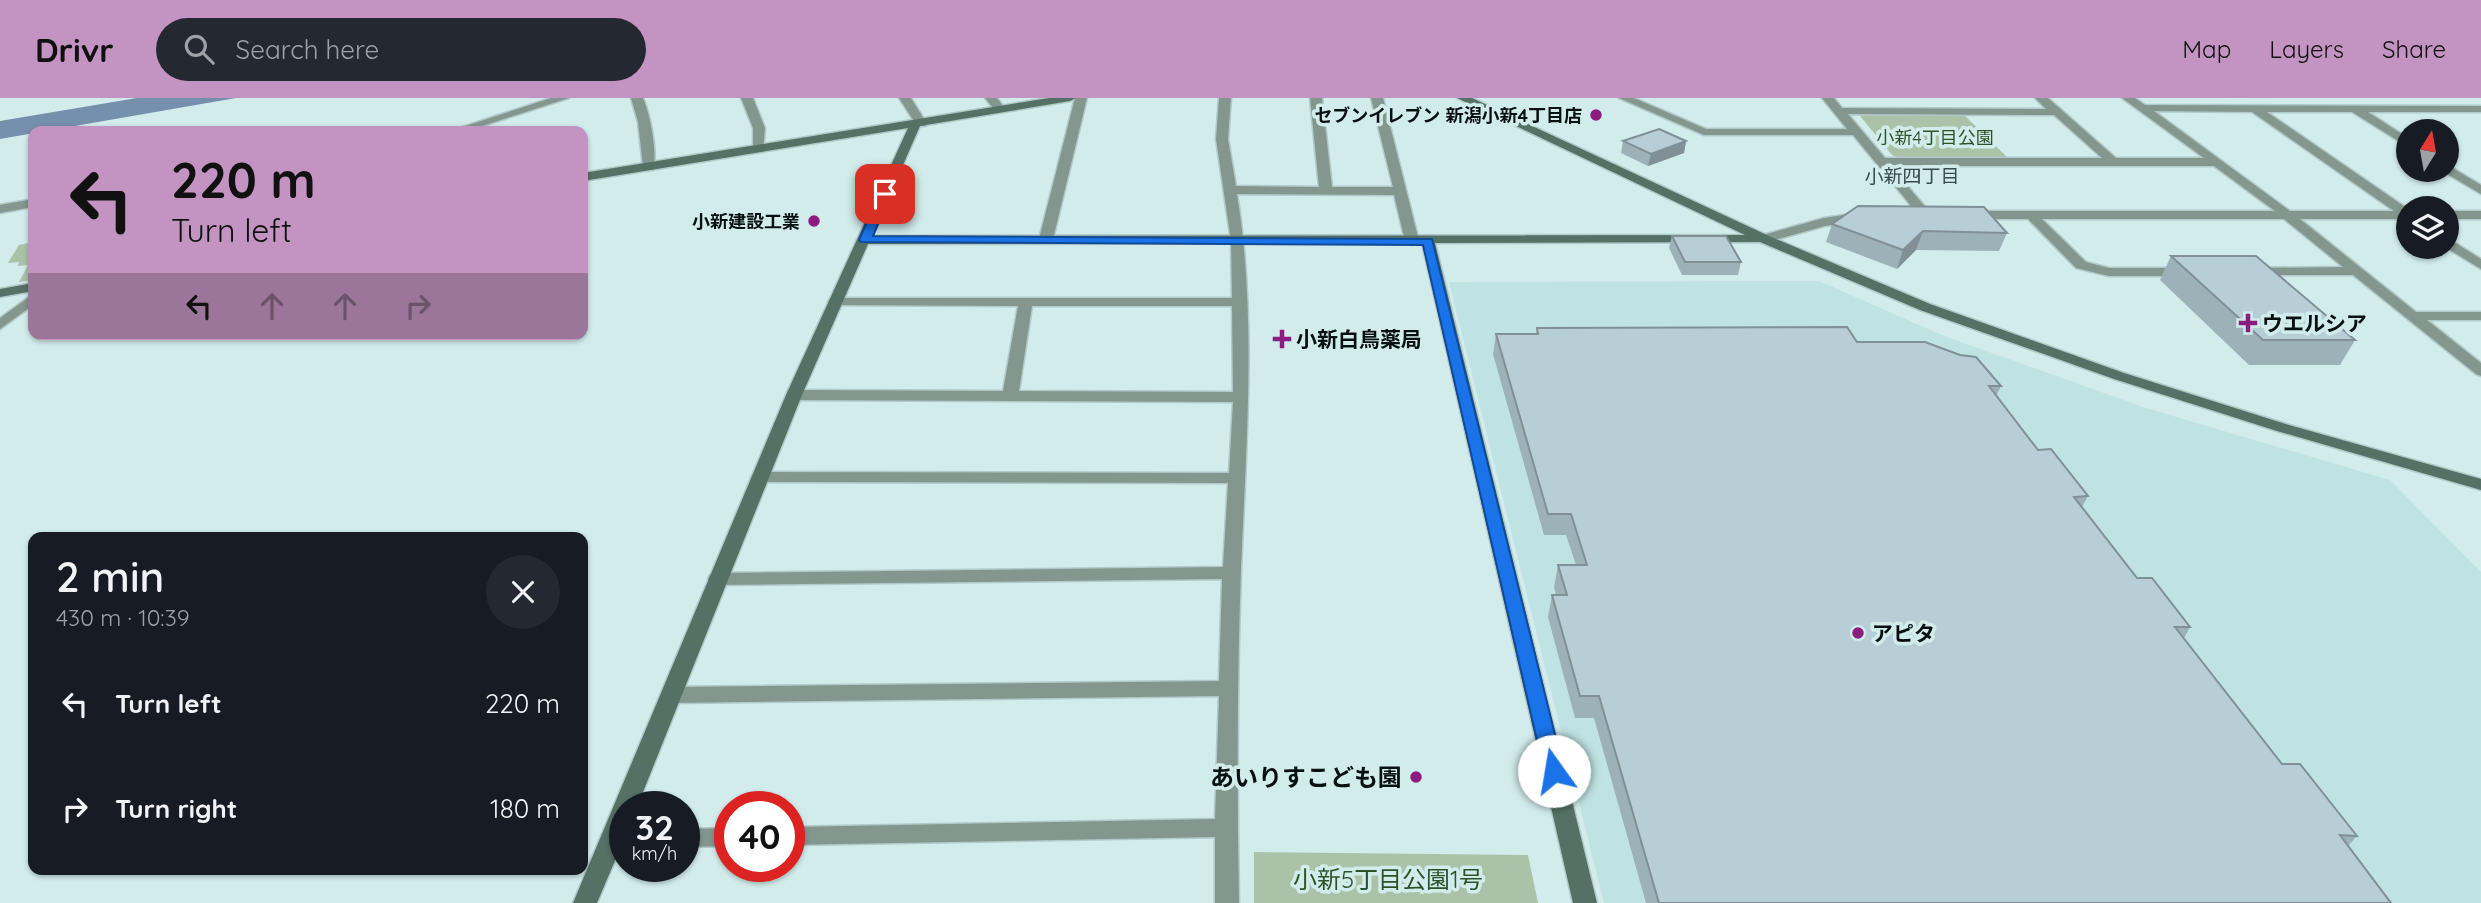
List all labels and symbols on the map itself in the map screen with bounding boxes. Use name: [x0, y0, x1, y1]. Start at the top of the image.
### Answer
place label: セブンイレブン 新潟小新4丁目店: [1314, 104, 1582, 127]
marker: セブンイレブン 新潟小新4丁目店: [1588, 107, 1604, 123]
north arrow: [2396, 119, 2459, 182]
park label: 小新4丁目公園: [1876, 126, 1994, 149]
pin: [855, 164, 915, 224]
district label: 小新四丁目: [1864, 164, 1960, 188]
place label: 小新建設工業: [692, 210, 800, 233]
marker: 小新建設工業: [806, 213, 822, 229]
place label: ウエルシア: [2262, 310, 2367, 336]
marker: ウエルシア: [2240, 315, 2256, 331]
place label: 小新白鳥薬局: [1296, 326, 1422, 352]
marker: 小新白鳥薬局: [1274, 331, 1290, 347]
place label: アピタ: [1872, 620, 1935, 646]
marker: アピタ: [1850, 625, 1866, 641]
position arrow: [1517, 734, 1591, 808]
place label: あいりすこども園: [1210, 762, 1402, 792]
marker: あいりすこども園: [1408, 769, 1424, 785]
speed limit sign: 40: [714, 791, 805, 882]
park label: 小新5丁目公園1号: [1293, 864, 1483, 894]

